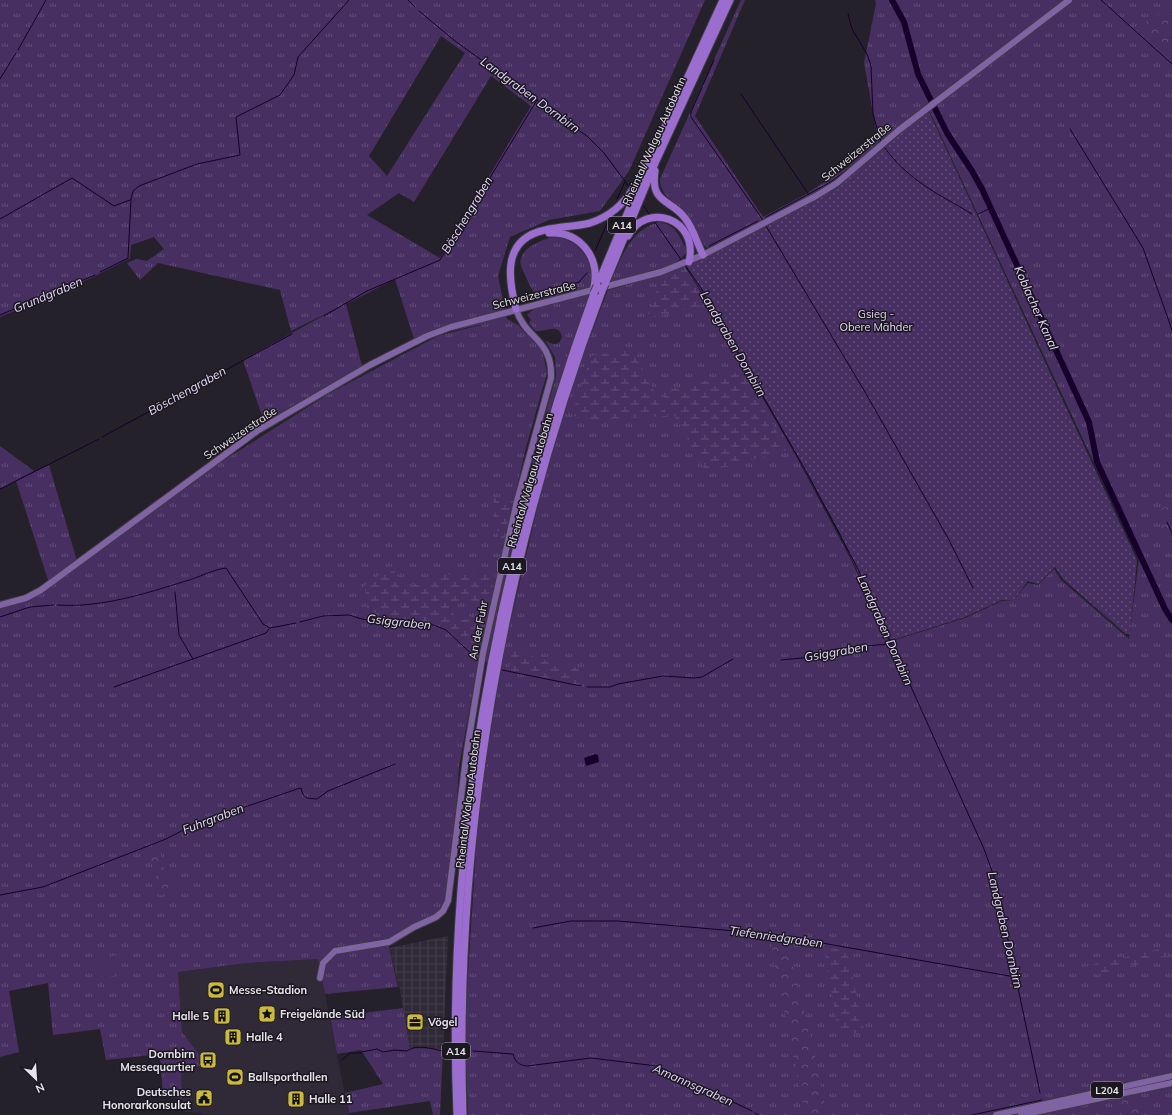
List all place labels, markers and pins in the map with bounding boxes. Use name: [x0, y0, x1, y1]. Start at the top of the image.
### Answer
sports icon: Messe-Stadion: [206, 980, 226, 1000]
place label: Messe-Stadion: [229, 983, 307, 997]
place icon: Freigelände Süd: [257, 1004, 277, 1024]
building icon: Halle 5: [212, 1006, 232, 1026]
place label: Freigelände Süd: [280, 1007, 365, 1021]
place label: Halle 5: [172, 1009, 209, 1023]
office icon: Vögel: [405, 1012, 425, 1032]
place label: Vögel: [427, 1015, 458, 1029]
building icon: Halle 4: [223, 1027, 243, 1047]
place label: Halle 4: [246, 1030, 283, 1044]
place label: Dornbirn Messequartier: [120, 1047, 196, 1074]
bus stop icon: Dornbirn Messequartier: [198, 1050, 218, 1070]
sports icon: Ballsporthallen: [225, 1067, 245, 1087]
place label: Ballsporthallen: [248, 1070, 328, 1084]
place label: Deutsches Honorarkonsulat: [102, 1085, 191, 1112]
public building icon: Deutsches Honorarkonsulat: [194, 1088, 214, 1108]
building icon: Halle 11: [286, 1089, 306, 1109]
place label: Halle 11: [309, 1092, 353, 1106]

